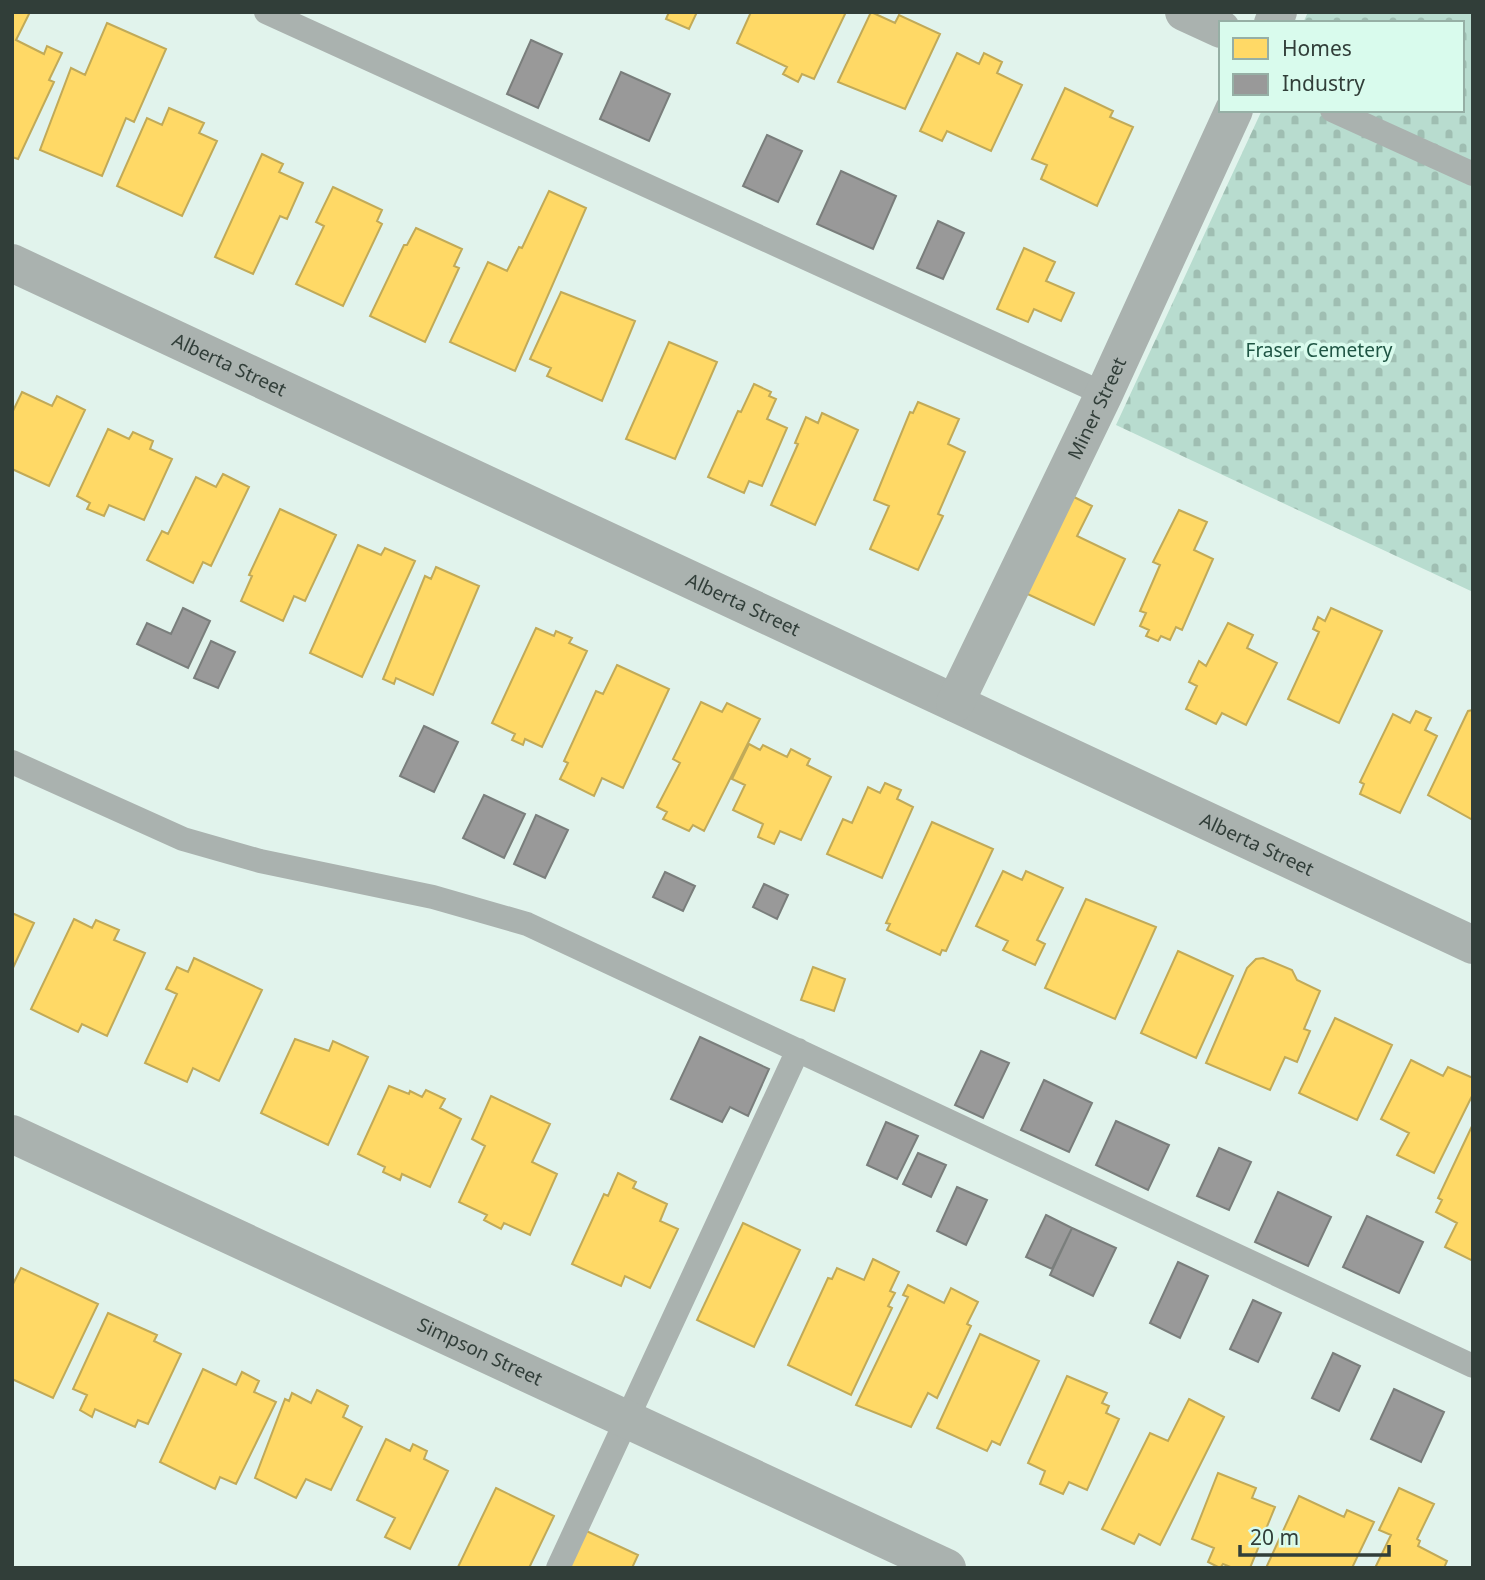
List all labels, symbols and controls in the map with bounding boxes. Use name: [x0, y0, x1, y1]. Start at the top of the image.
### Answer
legend: [1219, 21, 1464, 112]
text: Homes: [1282, 34, 1352, 62]
text: Industry: [1282, 69, 1365, 97]
street label: Alberta Street: [168, 327, 291, 402]
park label: Fraser Cemetery: [1246, 337, 1393, 363]
street label: Miner Street: [1061, 353, 1132, 464]
street label: Alberta Street: [682, 567, 805, 642]
street label: Alberta Street: [1196, 806, 1318, 882]
street label: Simpson Street: [413, 1311, 547, 1392]
scale bar: [1240, 1514, 1389, 1558]
text: 20 m: [1250, 1523, 1299, 1551]

